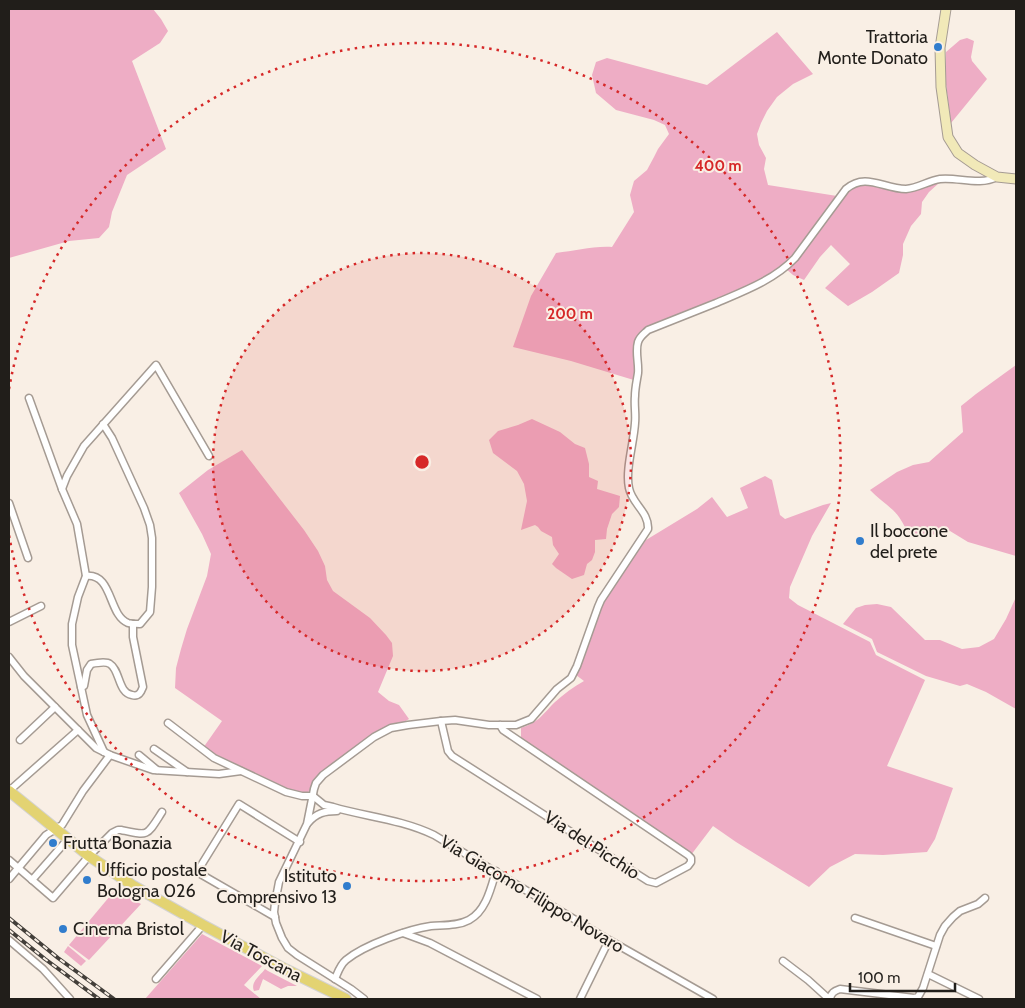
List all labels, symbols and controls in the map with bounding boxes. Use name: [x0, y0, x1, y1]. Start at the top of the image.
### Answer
place label: Trattoria Monte Donato: [817, 26, 928, 69]
marker: Trattoria Monte Donato: [932, 41, 944, 53]
text: 400 m: [695, 157, 741, 175]
text: 200 m: [547, 305, 593, 323]
centre of rings: [413, 453, 431, 471]
place label: Il boccone del prete: [870, 520, 948, 563]
marker: Il boccone del prete: [854, 535, 866, 547]
street label: Via del Picchio: [540, 806, 644, 884]
street label: Via Giacomo Filippo Novaro: [436, 830, 628, 958]
place label: Frutta Bonazia: [63, 832, 172, 854]
marker: Frutta Bonazia: [47, 837, 59, 849]
place label: Ufficio postale Bologna 026: [97, 859, 207, 902]
place label: Istituto Comprensivo 13: [216, 865, 337, 908]
marker: Ufficio postale Bologna 026: [81, 874, 93, 886]
marker: Istituto Comprensivo 13: [341, 880, 353, 892]
place label: Cinema Bristol: [73, 918, 185, 940]
marker: Cinema Bristol: [57, 923, 69, 935]
street label: Via Toscana: [216, 925, 306, 987]
scale bar: [850, 960, 955, 992]
text: 100 m: [858, 969, 900, 987]

